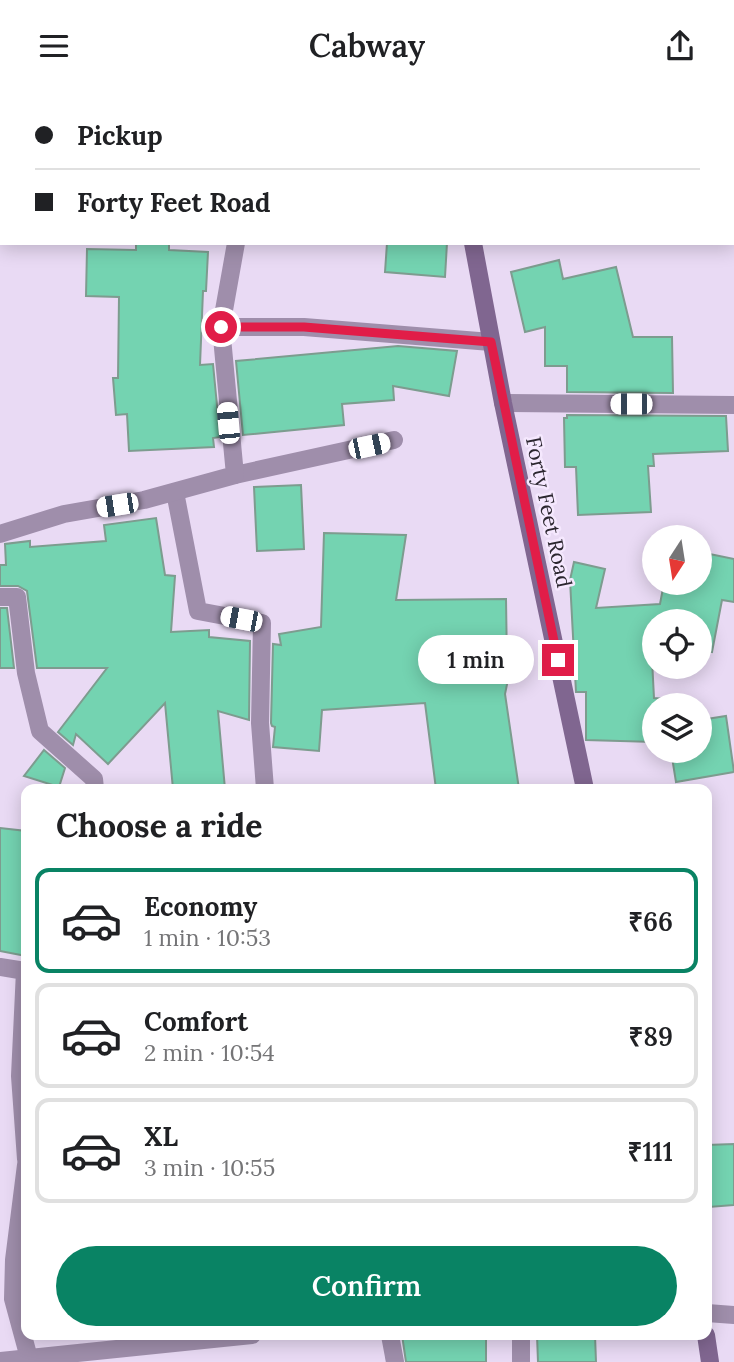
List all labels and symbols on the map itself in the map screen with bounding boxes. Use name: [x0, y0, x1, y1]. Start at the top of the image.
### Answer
route start: [205, 311, 237, 343]
car: [611, 394, 653, 415]
car: [216, 401, 241, 445]
car: [347, 431, 392, 461]
street label: Forty Feet Road: [520, 434, 578, 590]
car: [95, 491, 140, 519]
north arrow: [642, 525, 712, 595]
car: [219, 605, 264, 633]
callout: 1 min: [418, 635, 534, 685]
route end: [542, 644, 574, 676]

